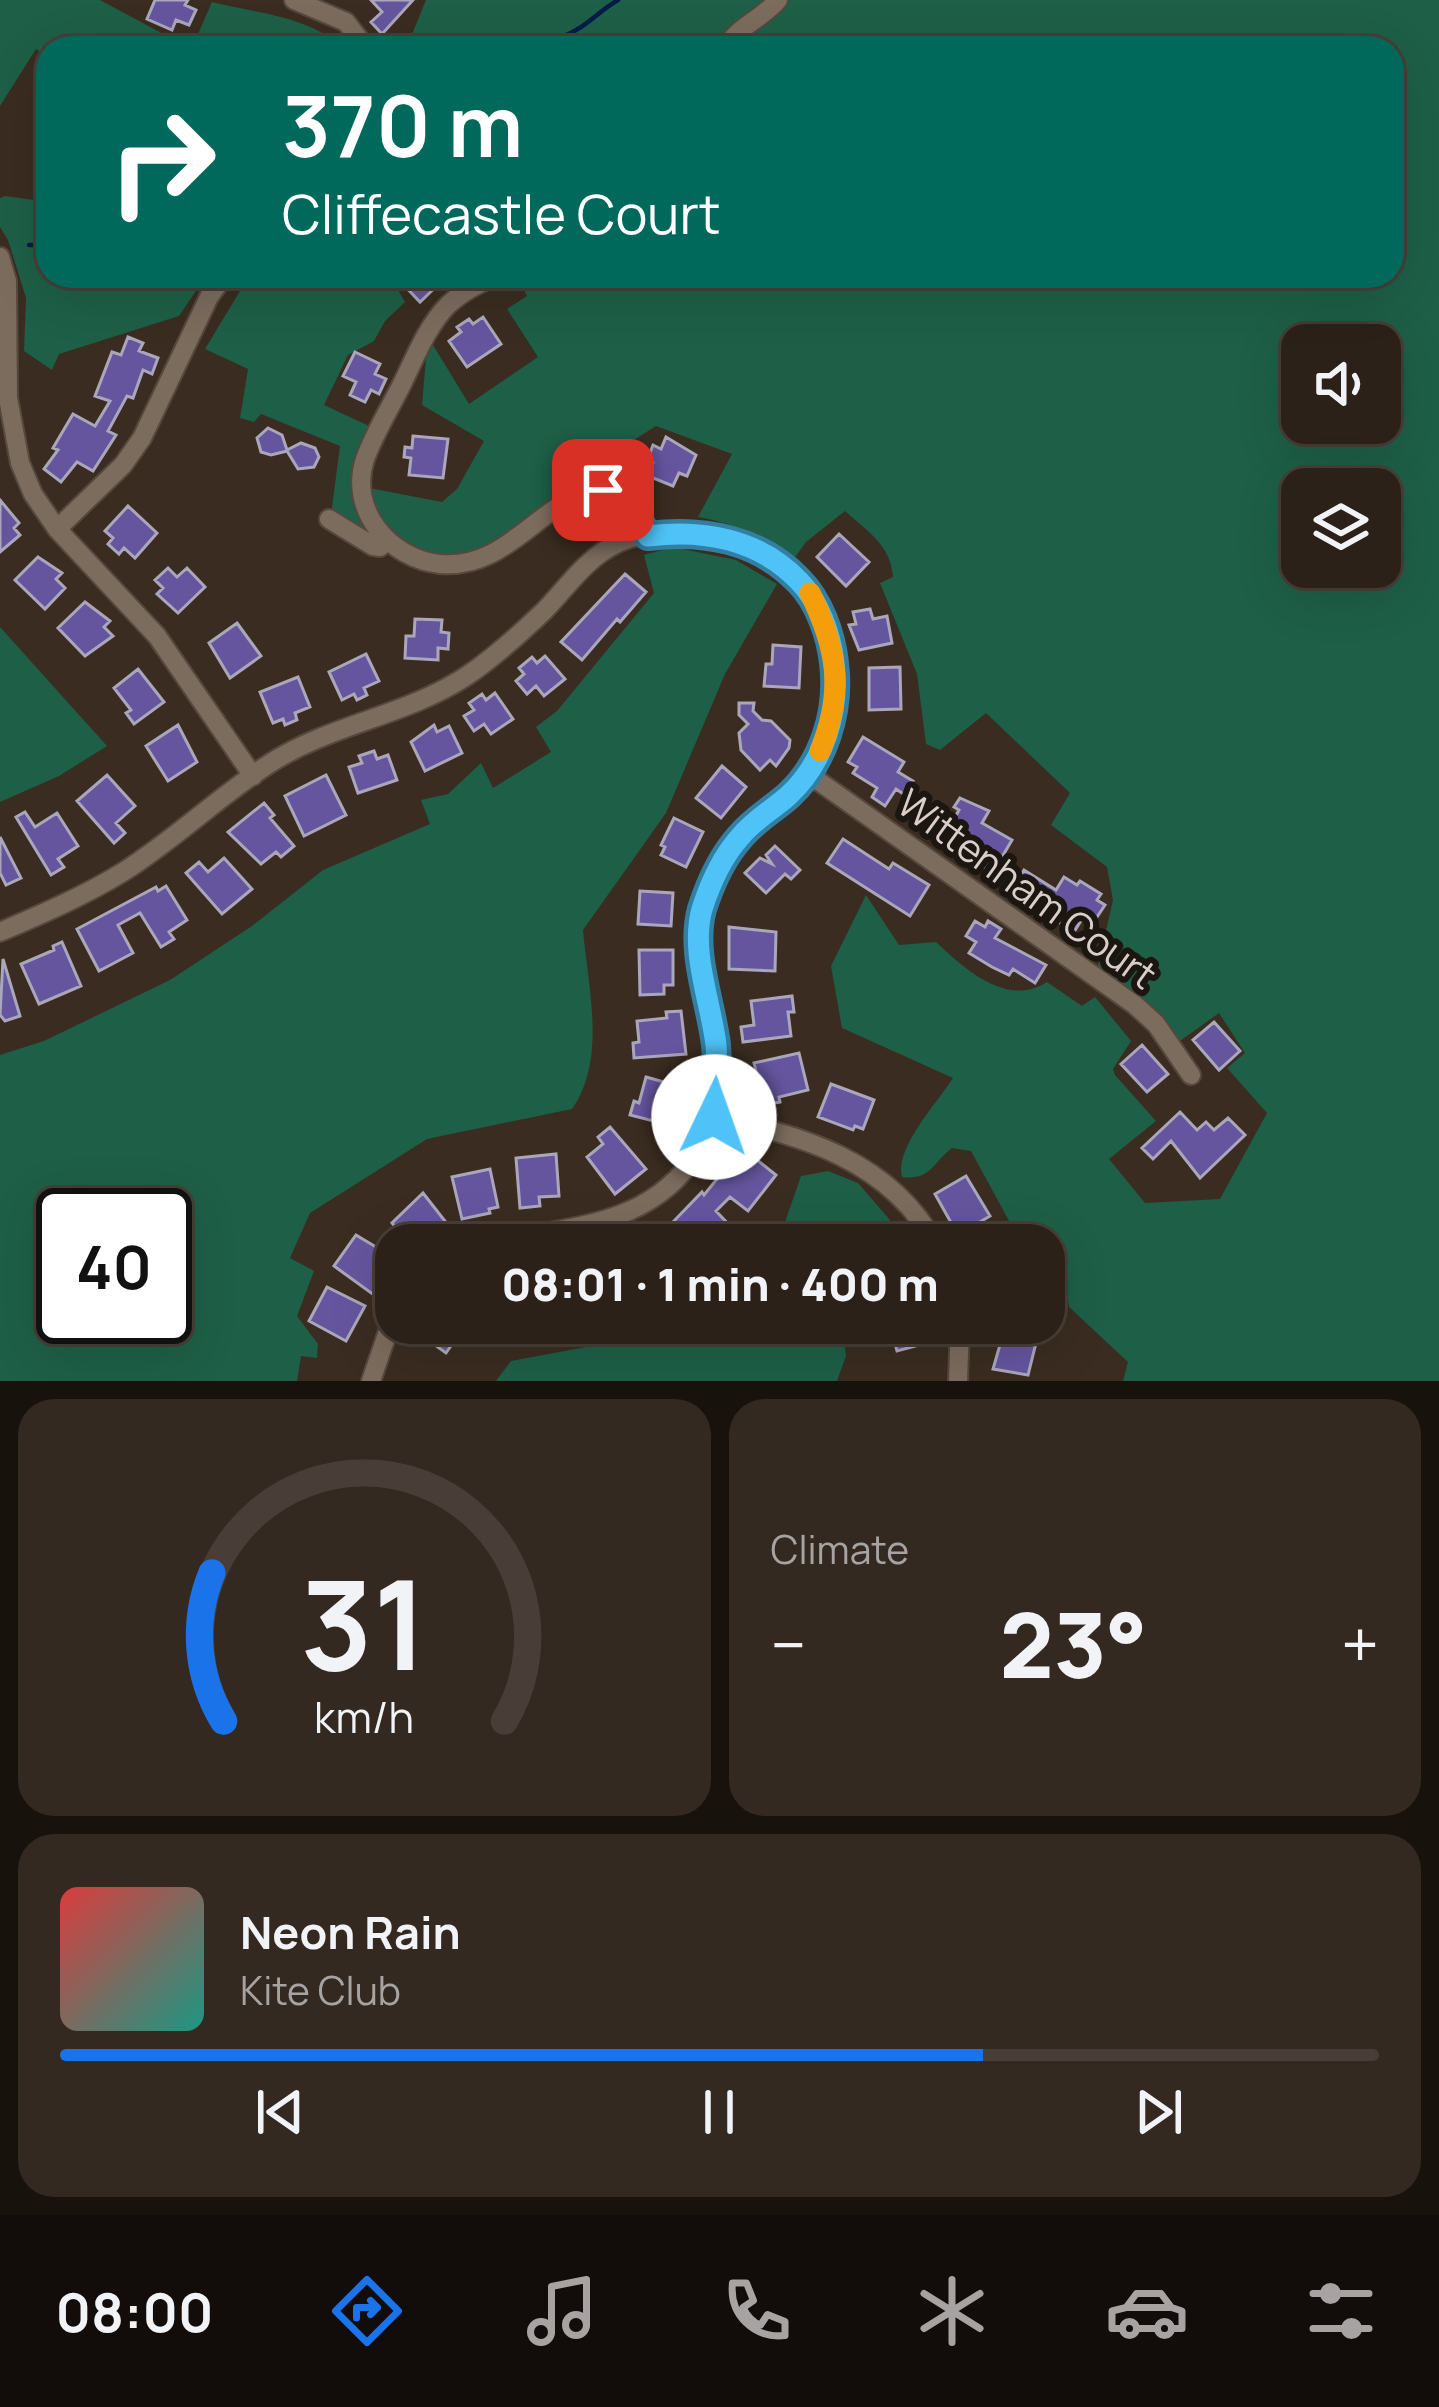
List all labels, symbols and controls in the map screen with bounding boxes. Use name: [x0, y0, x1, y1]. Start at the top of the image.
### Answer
text: 370 m: [282, 67, 523, 182]
icon: right: [84, 84, 240, 240]
text: Cliffecastle Court: [282, 176, 721, 250]
map controls: [1281, 324, 1401, 588]
button: sound: [1281, 324, 1401, 444]
pin: [552, 439, 654, 541]
icon: arrive: [570, 457, 636, 523]
button: layers: [1281, 468, 1401, 588]
street label: Wittenham Court: [887, 776, 1168, 1001]
position arrow: [651, 1054, 777, 1180]
speed limit sign: 40: [36, 1188, 192, 1344]
text: 08:01 · 1 min · 400 m: [501, 1253, 939, 1315]
text: Climate: [771, 1522, 909, 1576]
text: 31: [301, 1537, 428, 1707]
text: 23°: [1000, 1582, 1148, 1705]
text: −: [771, 1599, 806, 1689]
text: +: [1341, 1599, 1379, 1689]
text: km/h: [314, 1686, 414, 1745]
text: Neon Rain: [240, 1901, 461, 1963]
text: Kite Club: [240, 1963, 401, 2017]
icon: previous: [247, 2079, 313, 2145]
icon: pause: [686, 2079, 752, 2145]
icon: next: [1126, 2079, 1192, 2145]
icon: directions: [325, 2269, 409, 2353]
icon: music: [520, 2269, 604, 2353]
icon: phone: [715, 2269, 799, 2353]
icon: climate: [910, 2269, 994, 2353]
icon: car: [1105, 2269, 1189, 2353]
icon: filters: [1299, 2269, 1383, 2353]
text: 08:00: [55, 2274, 214, 2348]

